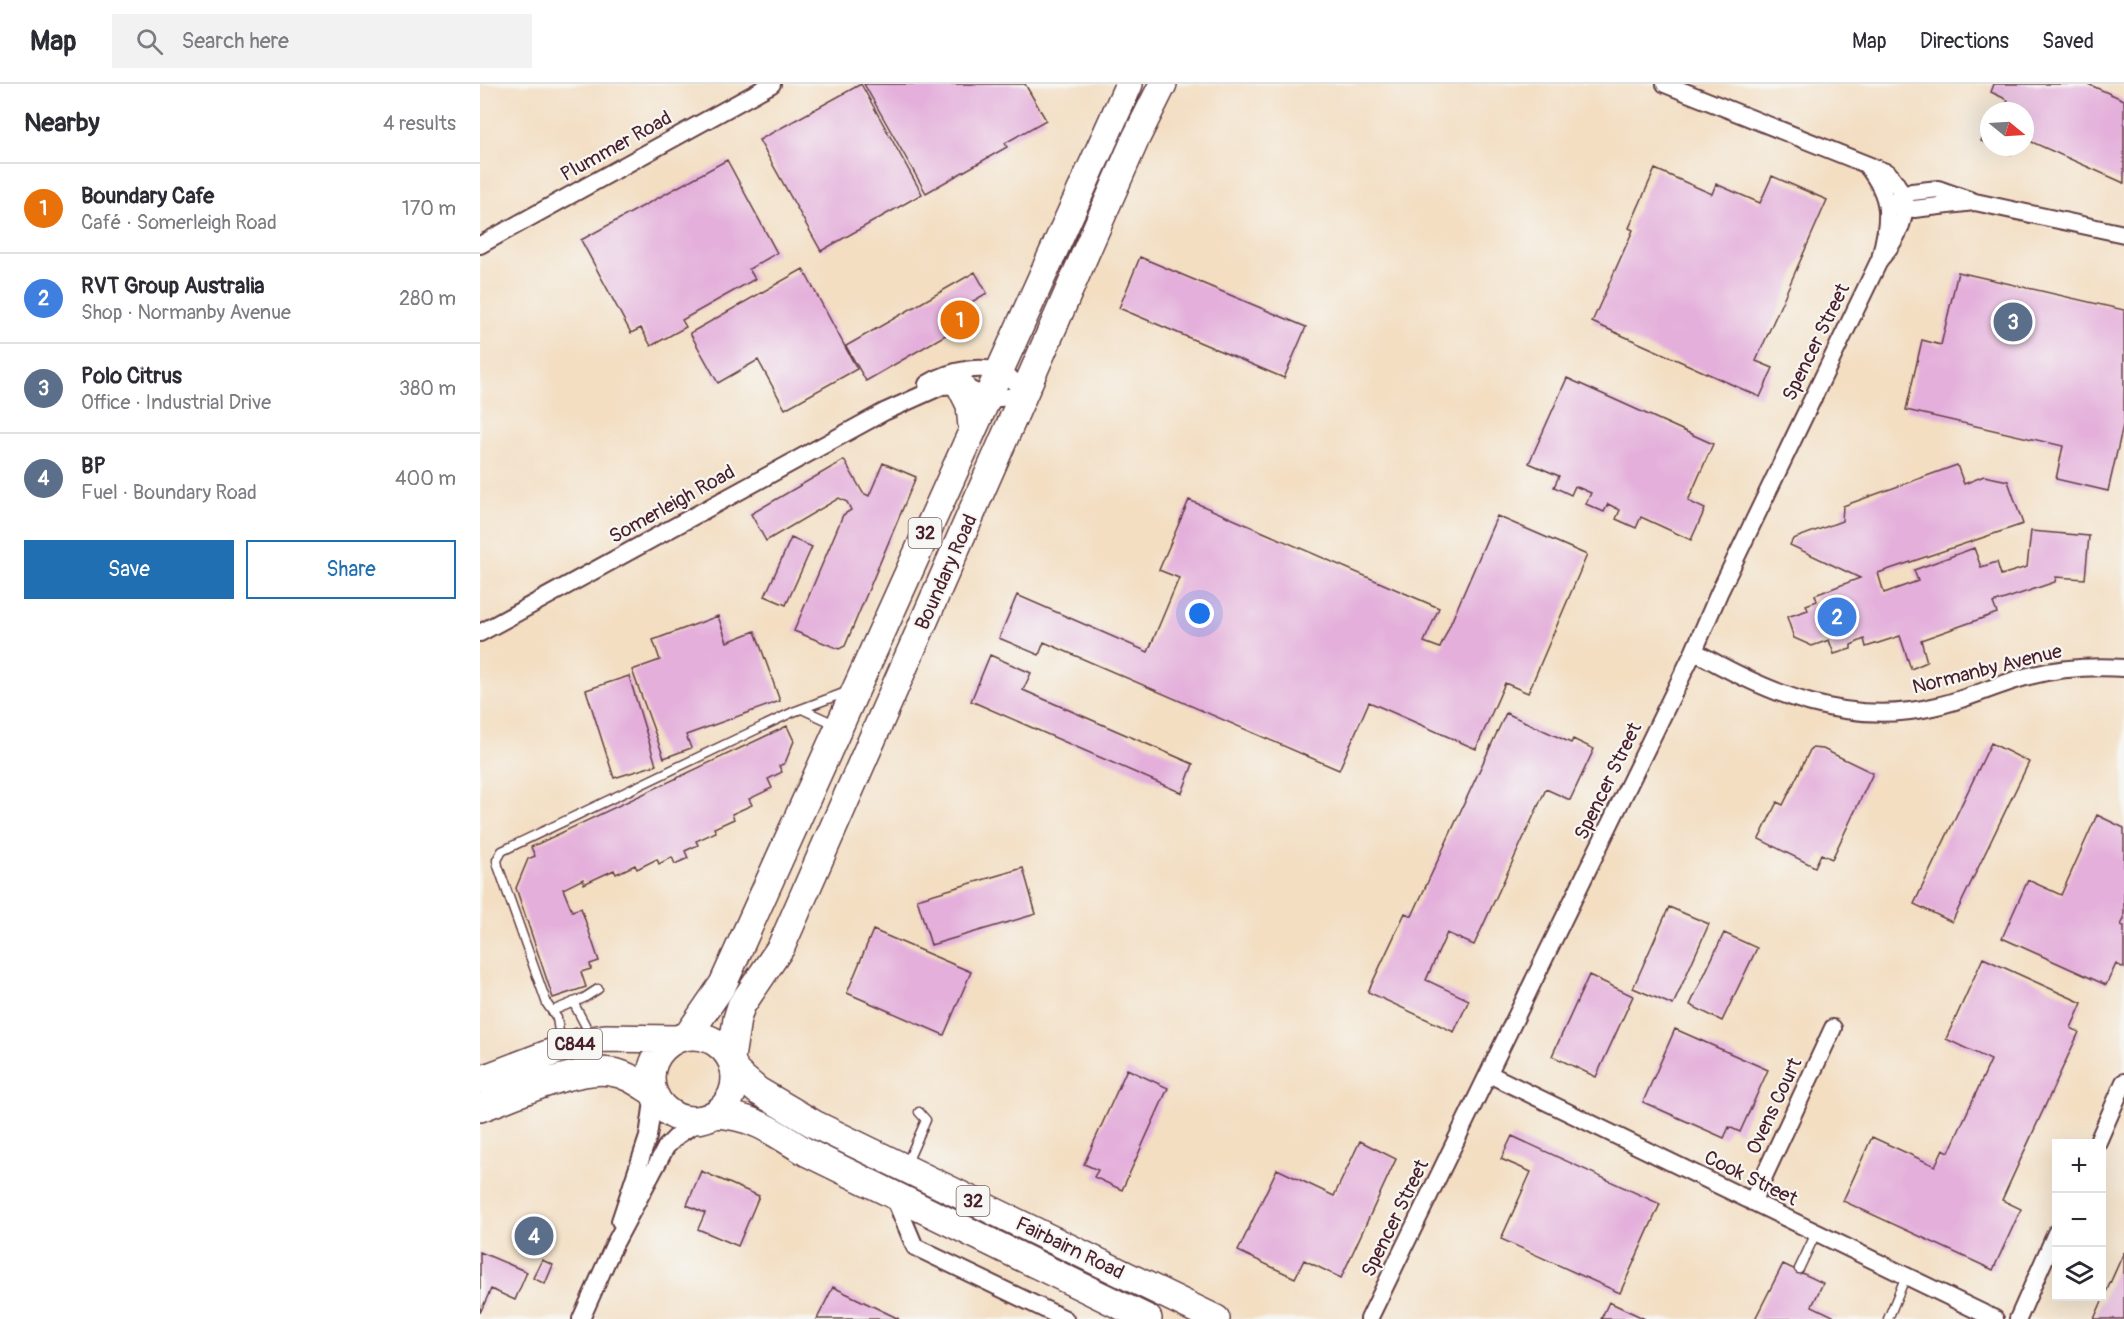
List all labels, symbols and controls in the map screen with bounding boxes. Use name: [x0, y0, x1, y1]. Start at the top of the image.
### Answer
search box: [112, 14, 532, 68]
text: Map: [30, 24, 76, 59]
icon: search: [133, 25, 166, 58]
text: Search here: [181, 27, 289, 55]
text: Map: [1852, 28, 1887, 55]
text: Directions: [1920, 28, 2009, 55]
text: Saved: [2042, 28, 2094, 55]
north arrow: [1980, 102, 2034, 156]
street label: Plummer Road: [556, 105, 676, 187]
text: Nearby: [24, 107, 100, 139]
text: 4 results: [383, 111, 456, 136]
text: Boundary Cafe: [81, 182, 214, 210]
text: 1: [40, 196, 47, 221]
text: 170 m: [402, 196, 456, 221]
text: Café · Somerleigh Road: [81, 210, 277, 235]
text: RVT Group Australia: [81, 272, 265, 300]
street label: Spencer Street: [1777, 278, 1856, 405]
text: 2: [38, 286, 49, 311]
text: 280 m: [399, 286, 456, 311]
pin: 1: [940, 298, 980, 342]
text: Shop · Normanby Avenue: [81, 300, 291, 325]
pin: 3: [1994, 300, 2032, 344]
text: Polo Citrus: [81, 362, 182, 390]
text: 3: [38, 376, 49, 401]
text: 380 m: [399, 376, 456, 401]
text: Office · Industrial Drive: [81, 390, 271, 415]
text: BP: [81, 452, 106, 480]
street label: Somerleigh Road: [605, 459, 739, 549]
text: 4: [38, 466, 49, 491]
text: 400 m: [395, 466, 456, 491]
text: Fuel · Boundary Road: [81, 480, 257, 505]
street label: Boundary Road: [909, 510, 983, 634]
road number: 32: [908, 518, 942, 548]
button: Save: [24, 540, 234, 599]
button: Share: [246, 540, 456, 599]
pin: 2: [1818, 594, 1856, 640]
your location: [1185, 599, 1214, 628]
street label: Normanby Avenue: [1910, 638, 2065, 700]
street label: Spencer Street: [1569, 717, 1648, 844]
road number: C844: [548, 1029, 602, 1059]
street label: Ovens Court: [1741, 1053, 1808, 1158]
map controls: [2052, 1139, 2106, 1301]
button: +: [2052, 1139, 2106, 1193]
street label: Cook Street: [1700, 1145, 1803, 1212]
street label: Spencer Street: [1356, 1154, 1435, 1281]
road number: 32: [956, 1186, 990, 1216]
button: −: [2052, 1193, 2106, 1247]
street label: Fairbairn Road: [1012, 1211, 1128, 1285]
pin: 4: [514, 1214, 554, 1258]
button: layers: [2052, 1247, 2106, 1301]

